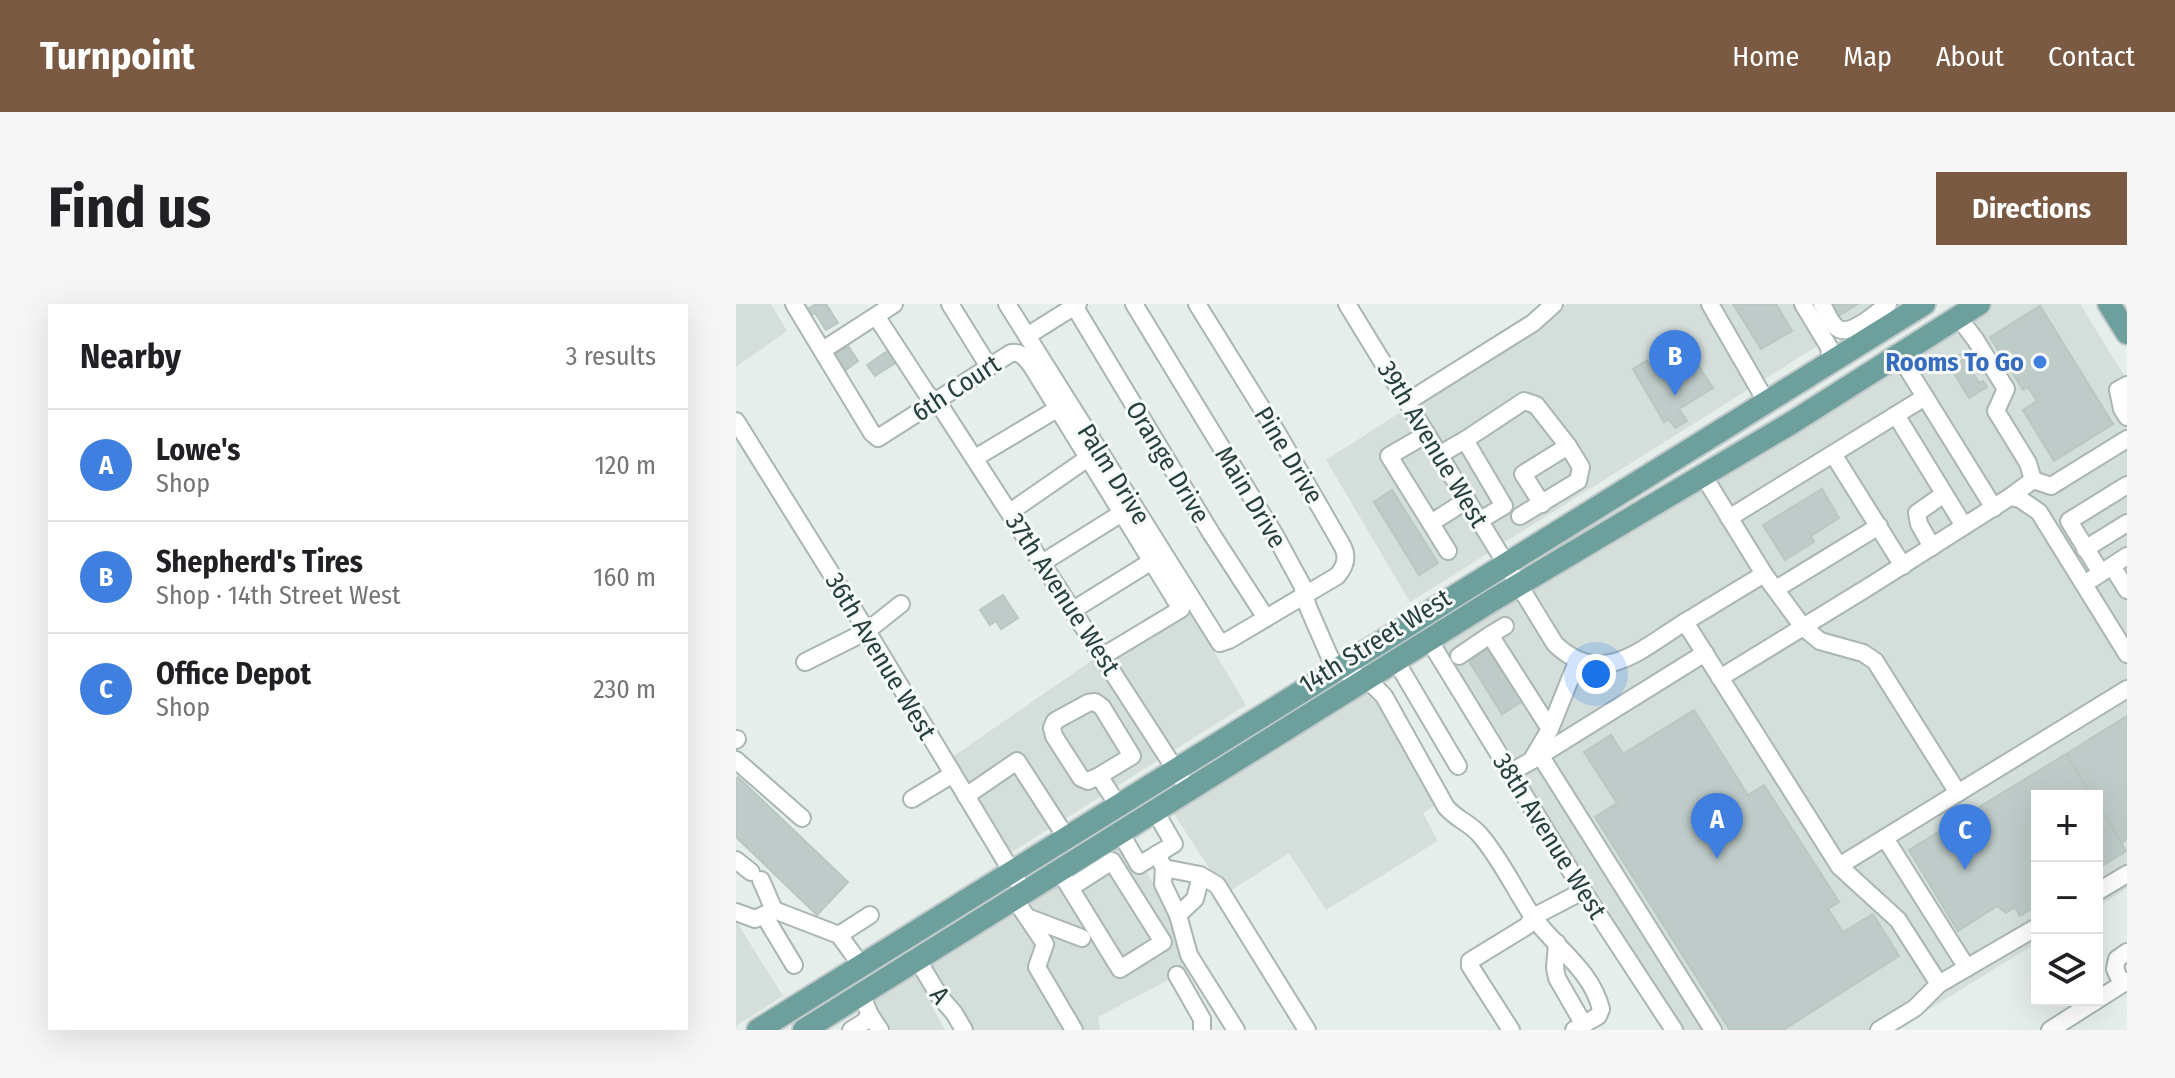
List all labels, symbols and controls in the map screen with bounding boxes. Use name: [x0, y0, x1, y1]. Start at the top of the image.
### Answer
text: Turnpoint: [40, 33, 195, 79]
text: Home: [1732, 40, 1799, 73]
text: Map: [1843, 40, 1892, 73]
text: About: [1936, 40, 2004, 73]
text: Contact: [2048, 40, 2135, 73]
button: Directions: [1936, 172, 2127, 245]
text: Find us: [48, 175, 211, 242]
pin: B: [1649, 330, 1701, 396]
text: Nearby: [80, 336, 181, 377]
text: 3 results: [566, 341, 656, 372]
place label: Rooms To Go: [1886, 347, 2024, 378]
street label: 6th Court: [906, 348, 1007, 428]
marker: Rooms To Go: [2031, 353, 2049, 371]
street label: 39th Avenue West: [1371, 356, 1495, 533]
street label: Orange Drive: [1119, 396, 1216, 529]
street label: Pine Drive: [1248, 401, 1330, 509]
street label: Palm Drive: [1071, 418, 1157, 530]
text: Lowe's: [156, 432, 240, 468]
street label: Main Drive: [1208, 441, 1293, 554]
text: A: [99, 450, 113, 481]
text: 120 m: [595, 450, 656, 481]
text: Shop: [156, 468, 210, 499]
street label: 37th Avenue West: [999, 508, 1127, 681]
text: Shepherd's Tires: [156, 544, 363, 580]
text: B: [99, 562, 113, 593]
text: 160 m: [593, 562, 656, 593]
street label: 36th Avenue West: [819, 567, 943, 746]
text: Shop · 14th Street West: [156, 580, 401, 611]
street label: 14th Street West: [1294, 582, 1457, 700]
your location: [1576, 654, 1616, 694]
text: Office Depot: [156, 656, 311, 692]
text: C: [99, 674, 113, 705]
text: 230 m: [593, 674, 656, 705]
text: Shop: [156, 692, 210, 723]
street label: 38th Avenue West: [1486, 748, 1613, 925]
map controls: [2031, 790, 2103, 1006]
button: +: [2031, 790, 2103, 862]
pin: A: [1691, 793, 1743, 859]
pin: C: [1939, 804, 1991, 870]
button: −: [2031, 862, 2103, 934]
button: layers: [2031, 934, 2103, 1006]
street label: A: [923, 981, 956, 1010]

